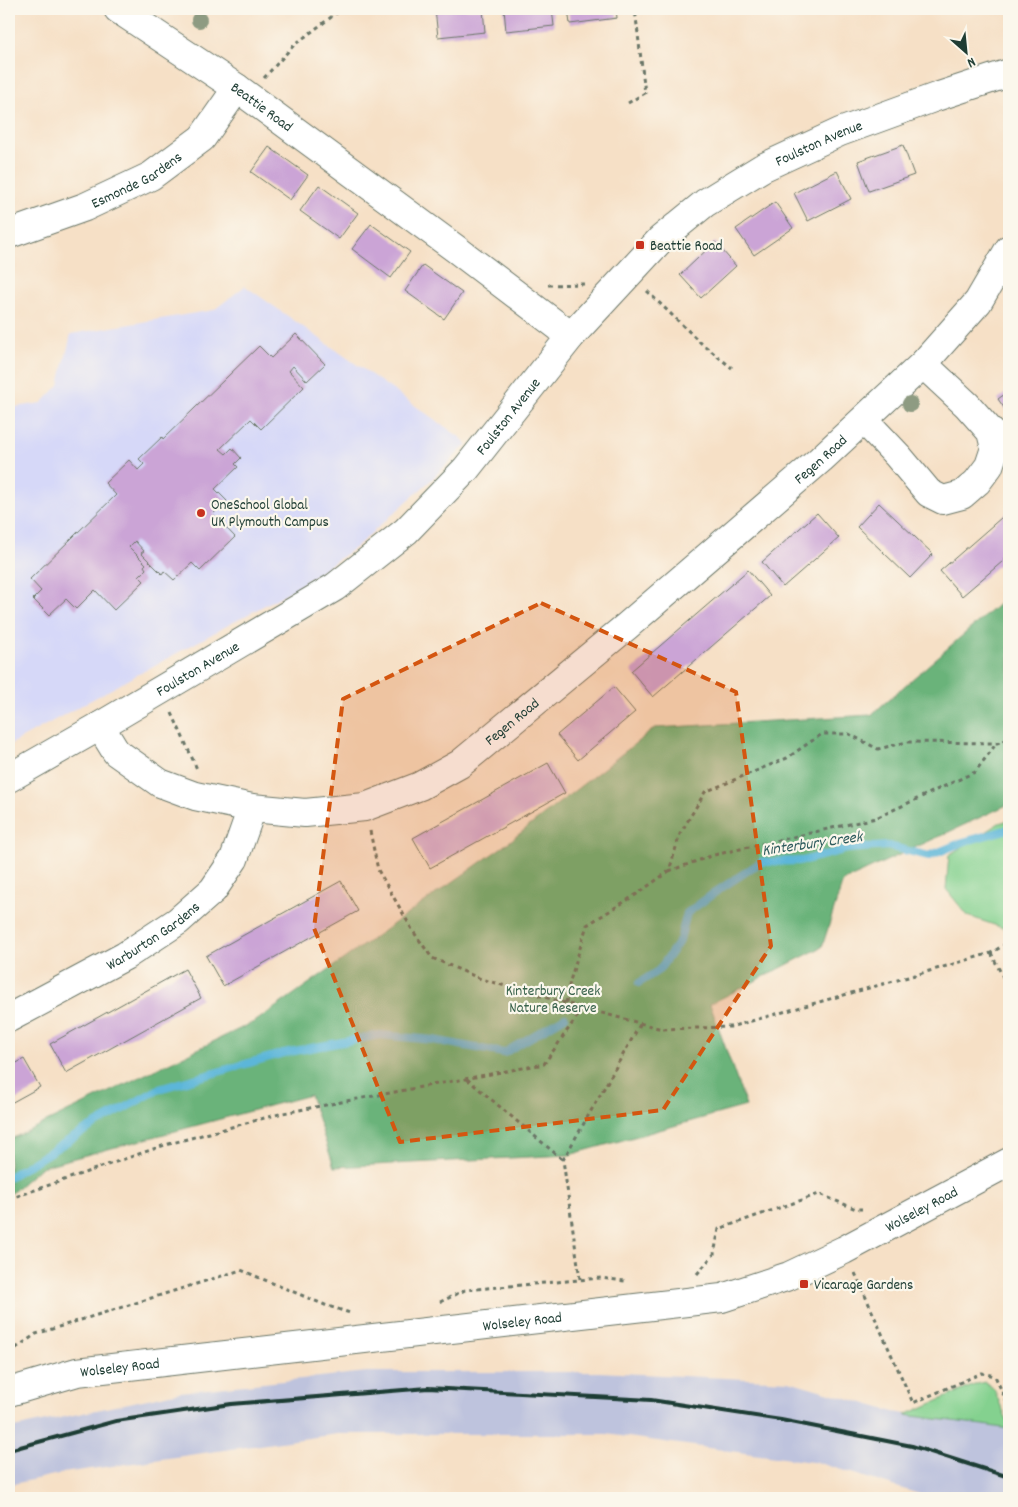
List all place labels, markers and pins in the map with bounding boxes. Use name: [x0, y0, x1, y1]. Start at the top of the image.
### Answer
place label: Beattie Road: [650, 236, 723, 258]
marker: Beattie Road: [634, 239, 646, 251]
place label: OneSchool Global UK Plymouth Campus: [211, 495, 329, 534]
marker: OneSchool Global UK Plymouth Campus: [195, 507, 207, 519]
place label: Vicarage Gardens: [814, 1275, 913, 1297]
marker: Vicarage Gardens: [798, 1278, 810, 1290]

